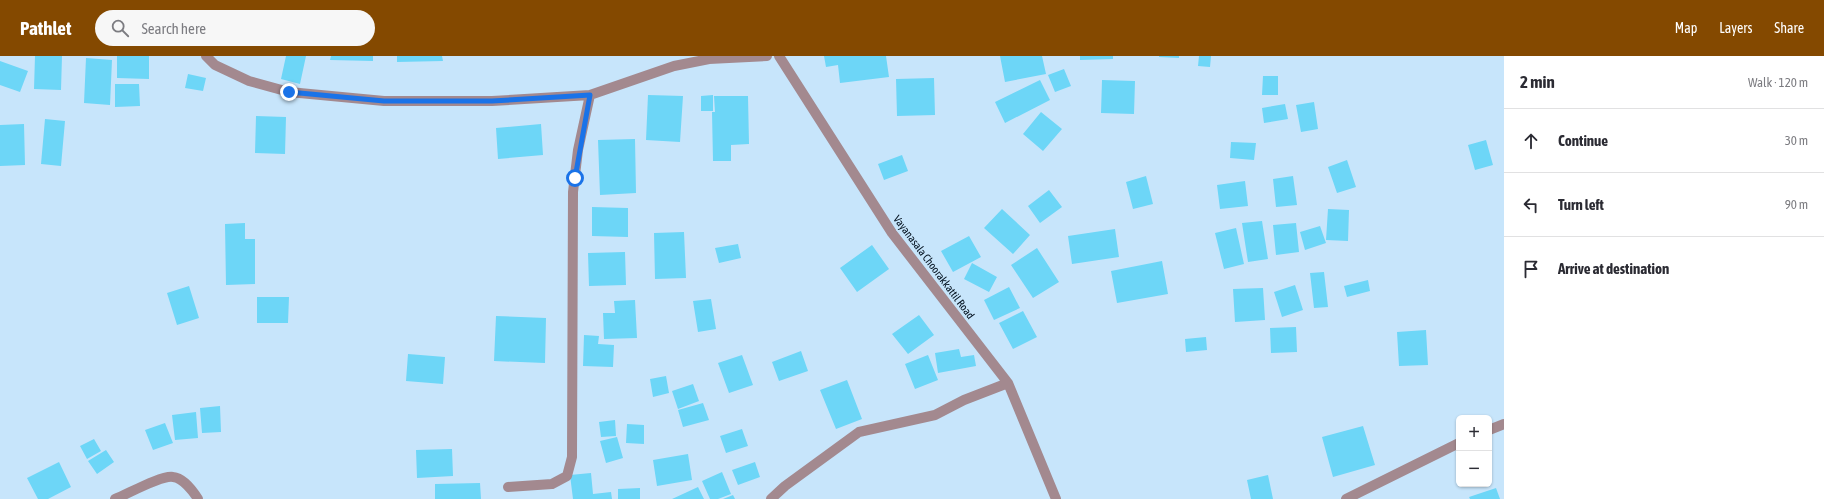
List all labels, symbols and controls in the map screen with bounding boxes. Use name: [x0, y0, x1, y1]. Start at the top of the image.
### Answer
search box: [95, 10, 375, 46]
text: Pathlet: [20, 17, 71, 39]
icon: search: [109, 17, 131, 39]
text: Search here: [141, 20, 206, 37]
text: Map: [1675, 20, 1697, 36]
text: Layers: [1719, 20, 1752, 36]
text: Share: [1774, 20, 1804, 36]
text: 2 min: [1520, 72, 1555, 92]
text: Walk · 120 m: [1748, 75, 1808, 90]
route end: [280, 83, 298, 101]
icon: ahead: [1520, 130, 1542, 152]
text: Continue: [1558, 132, 1608, 149]
text: 30 m: [1785, 133, 1808, 148]
route start: [566, 169, 584, 187]
icon: left: [1520, 194, 1542, 216]
text: Turn left: [1558, 196, 1604, 213]
text: 90 m: [1785, 197, 1808, 212]
street label: Vayanasala Choorakkattil Road: [891, 213, 977, 321]
icon: arrive: [1520, 258, 1542, 280]
text: Arrive at destination: [1558, 260, 1669, 277]
map controls: [1456, 415, 1492, 487]
button: +: [1456, 415, 1492, 451]
button: −: [1456, 451, 1492, 487]

